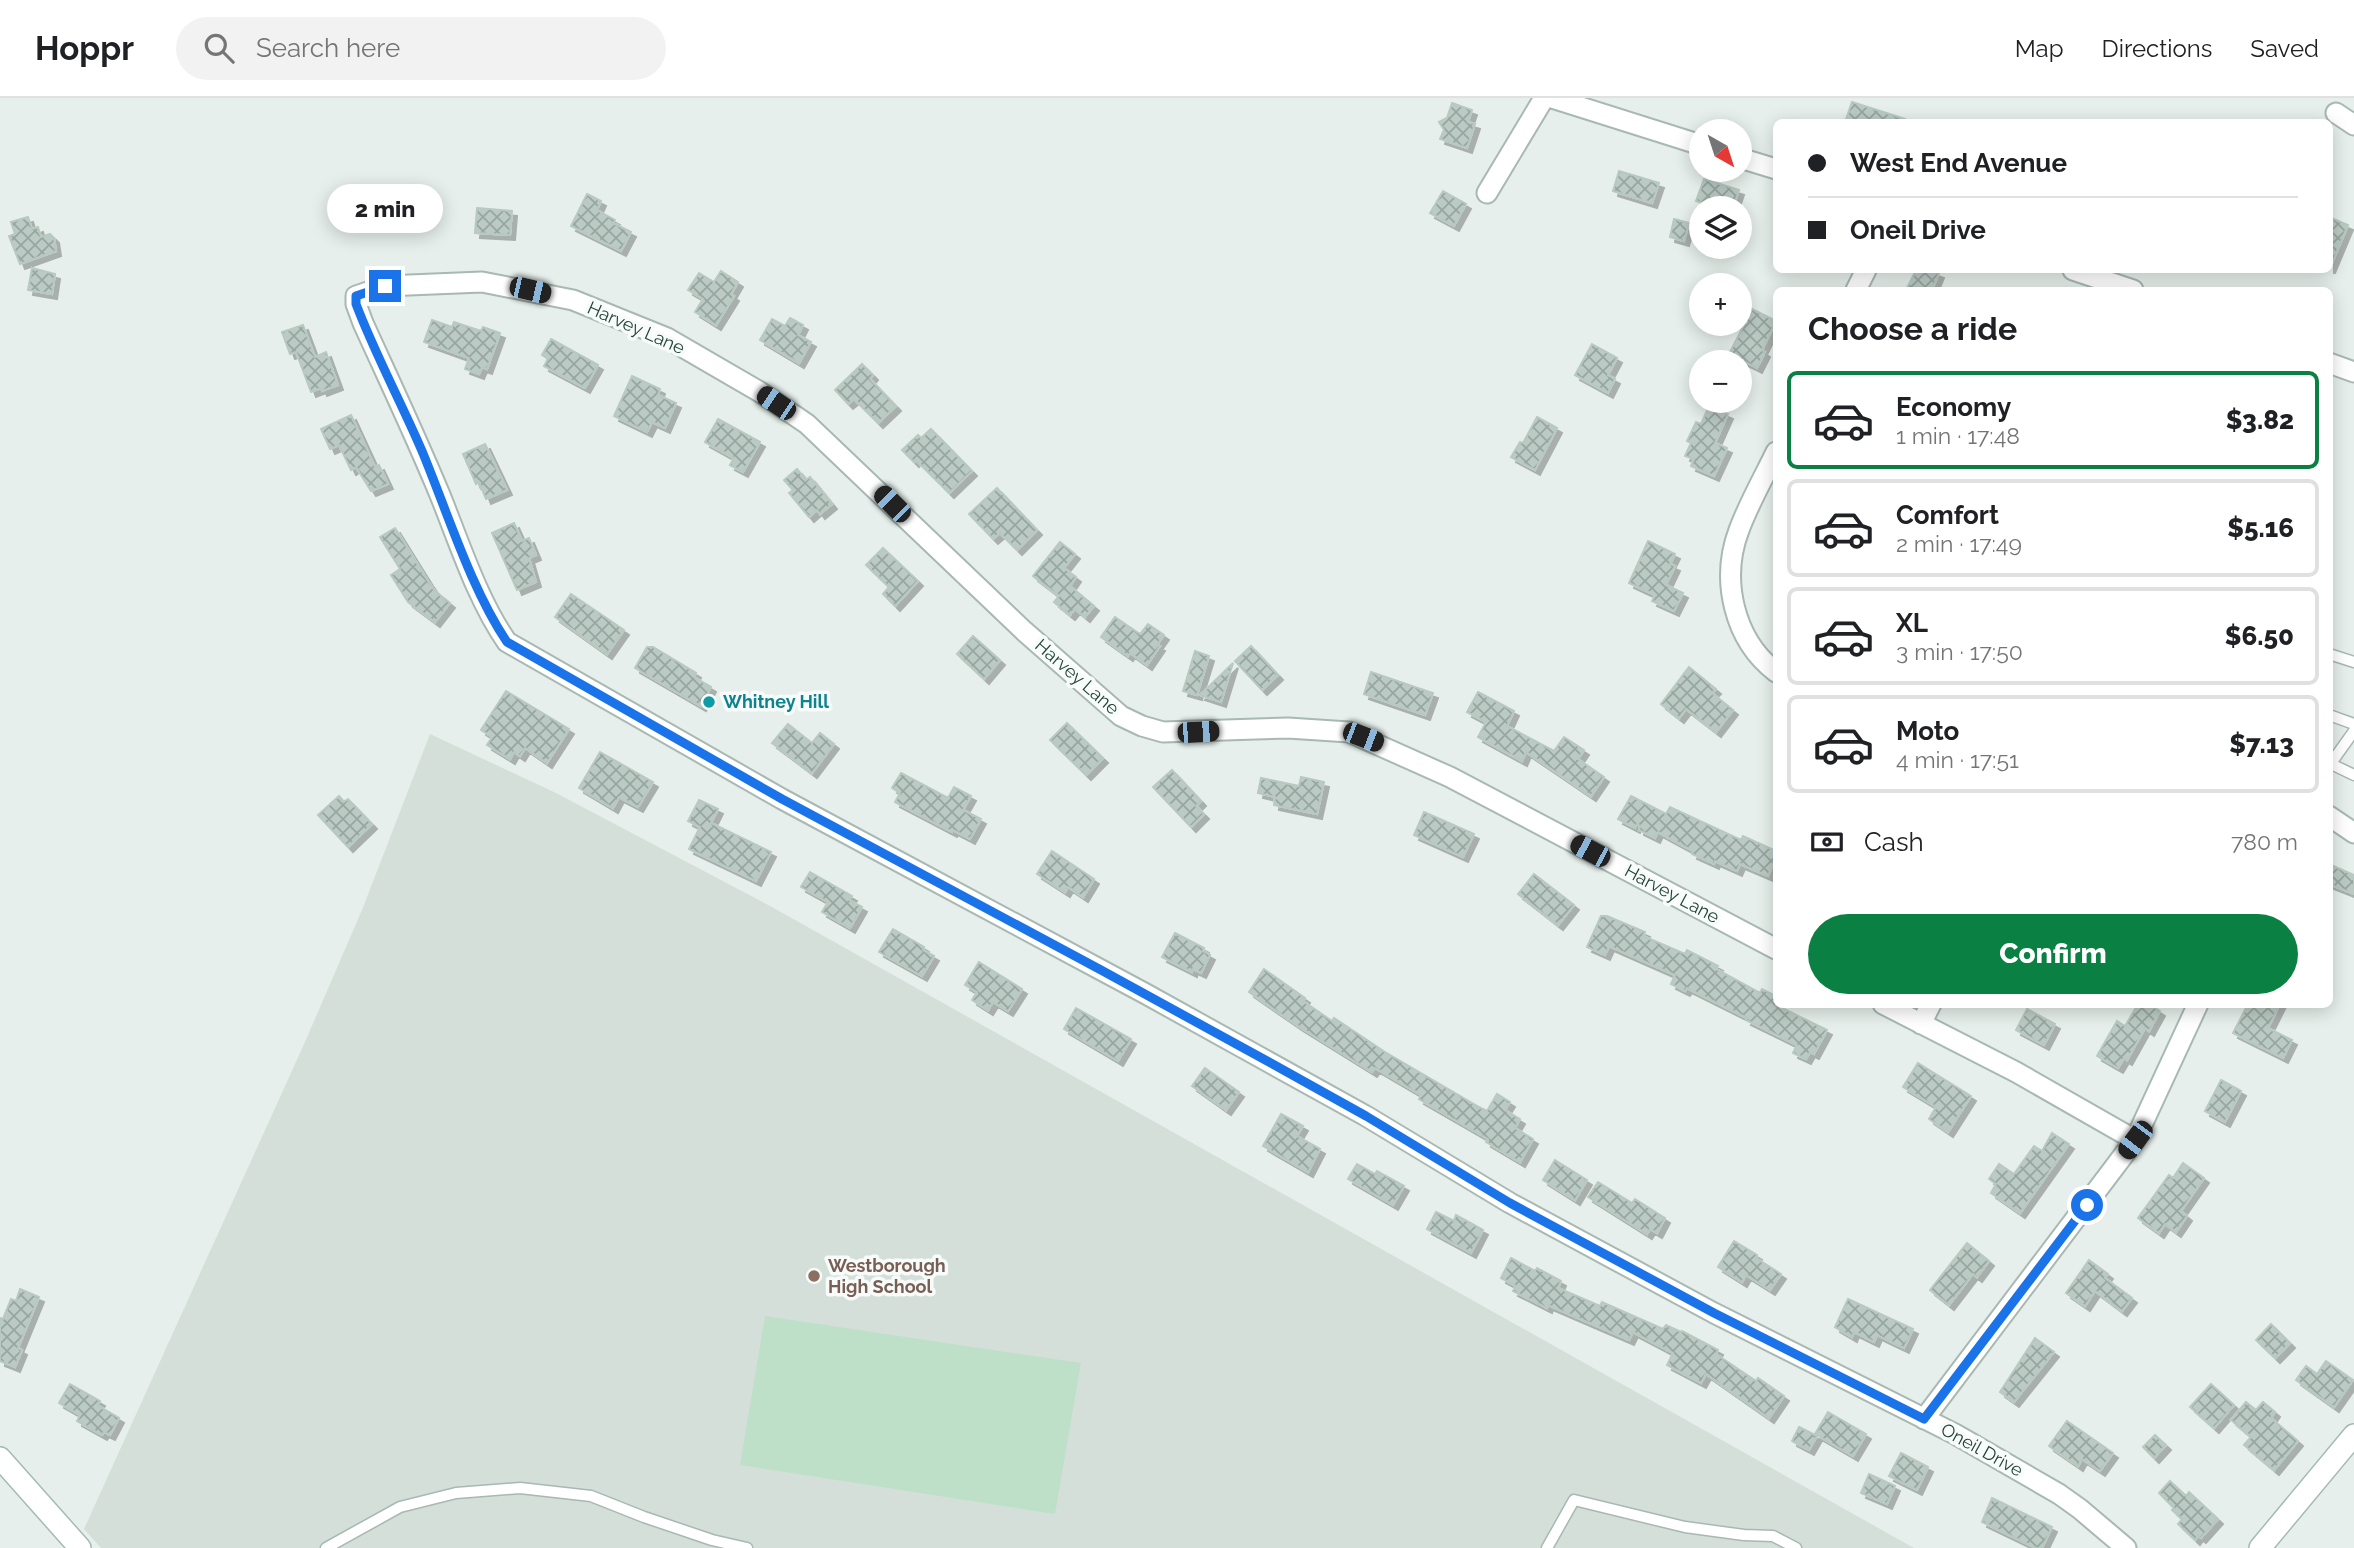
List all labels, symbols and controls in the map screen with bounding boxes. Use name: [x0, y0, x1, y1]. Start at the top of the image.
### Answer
search box: [176, 17, 666, 80]
text: Hoppr: [35, 29, 134, 68]
icon: search: [200, 29, 238, 67]
text: Search here: [256, 33, 400, 63]
text: Map: [2015, 34, 2064, 63]
text: Directions: [2102, 34, 2212, 63]
text: Saved: [2250, 34, 2319, 63]
north arrow: [1689, 119, 1752, 182]
map controls: [1689, 119, 1752, 413]
text: West End Avenue: [1850, 148, 2067, 178]
callout: 2 min: [327, 184, 443, 234]
text: 2 min: [355, 195, 415, 222]
button: layers: [1689, 196, 1752, 259]
text: Oneil Drive: [1850, 215, 1986, 245]
route end: [369, 270, 401, 302]
button: +: [1689, 273, 1752, 336]
car: [508, 275, 553, 305]
street label: Harvey Lane: [584, 297, 688, 358]
text: Choose a ride: [1808, 310, 2017, 347]
button: −: [1689, 350, 1752, 413]
car: [753, 383, 800, 423]
icon: car: [1812, 389, 1875, 452]
text: Economy: [1896, 392, 2011, 422]
text: $3.82: [2226, 405, 2294, 435]
text: 1 min · 17:48: [1896, 422, 2020, 449]
car: [870, 482, 915, 526]
icon: car: [1812, 497, 1875, 560]
text: Comfort: [1896, 500, 1999, 530]
text: $5.16: [2227, 513, 2294, 543]
text: 2 min · 17:49: [1896, 530, 2022, 557]
icon: car: [1812, 605, 1875, 668]
text: XL: [1896, 608, 1928, 638]
text: $6.50: [2225, 621, 2294, 651]
street label: Harvey Lane: [1031, 635, 1124, 719]
text: 3 min · 17:50: [1896, 638, 2023, 665]
place label: Whitney Hill: [723, 691, 829, 712]
marker: Whitney Hill: [701, 694, 717, 710]
icon: car: [1812, 713, 1875, 776]
text: Moto: [1896, 716, 1959, 746]
car: [1177, 720, 1220, 744]
car: [1340, 720, 1387, 754]
text: $7.13: [2229, 729, 2294, 759]
text: 4 min · 17:51: [1896, 746, 2019, 773]
icon: cash: [1808, 823, 1846, 861]
text: Cash: [1864, 827, 1924, 857]
text: 780 m: [2231, 828, 2298, 855]
car: [1567, 832, 1614, 870]
street label: Harvey Lane: [1621, 860, 1724, 927]
button: Confirm: [1808, 914, 2298, 994]
car: [2114, 1117, 2157, 1163]
route start: [2071, 1189, 2103, 1221]
place label: Westborough High School: [828, 1255, 946, 1297]
marker: Westborough High School: [806, 1268, 822, 1284]
street label: Oneil Drive: [1938, 1418, 2027, 1481]

